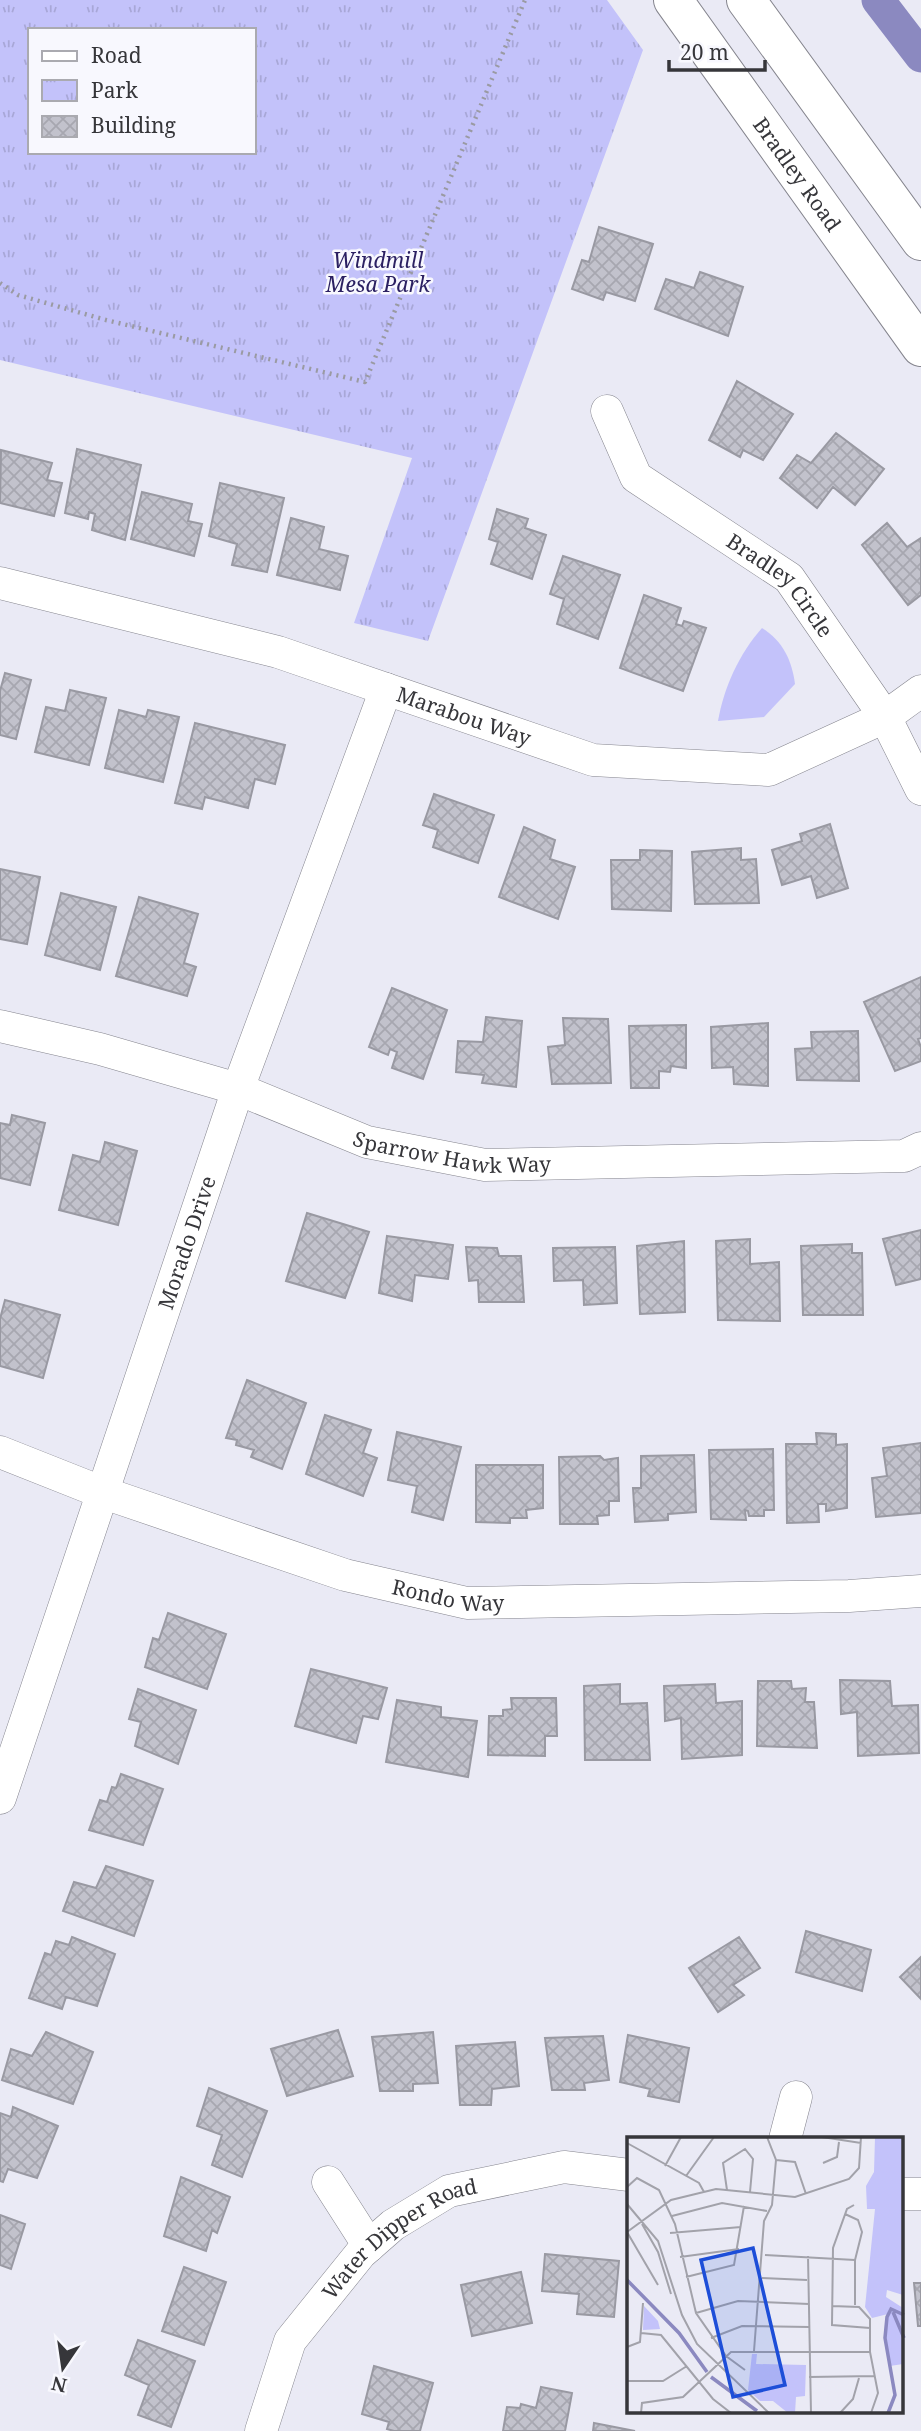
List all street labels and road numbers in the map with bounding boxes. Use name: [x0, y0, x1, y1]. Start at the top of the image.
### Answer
street label: Bradley Road: [747, 112, 848, 237]
street label: Bradley Circle: [721, 527, 840, 643]
street label: Marabou Way: [393, 680, 535, 752]
street label: Sparrow Hawk Way: [349, 1124, 551, 1180]
street label: Morado Drive: [151, 1172, 222, 1313]
street label: Rondo Way: [389, 1572, 505, 1617]
street label: Water Dipper Road: [315, 2172, 479, 2305]

